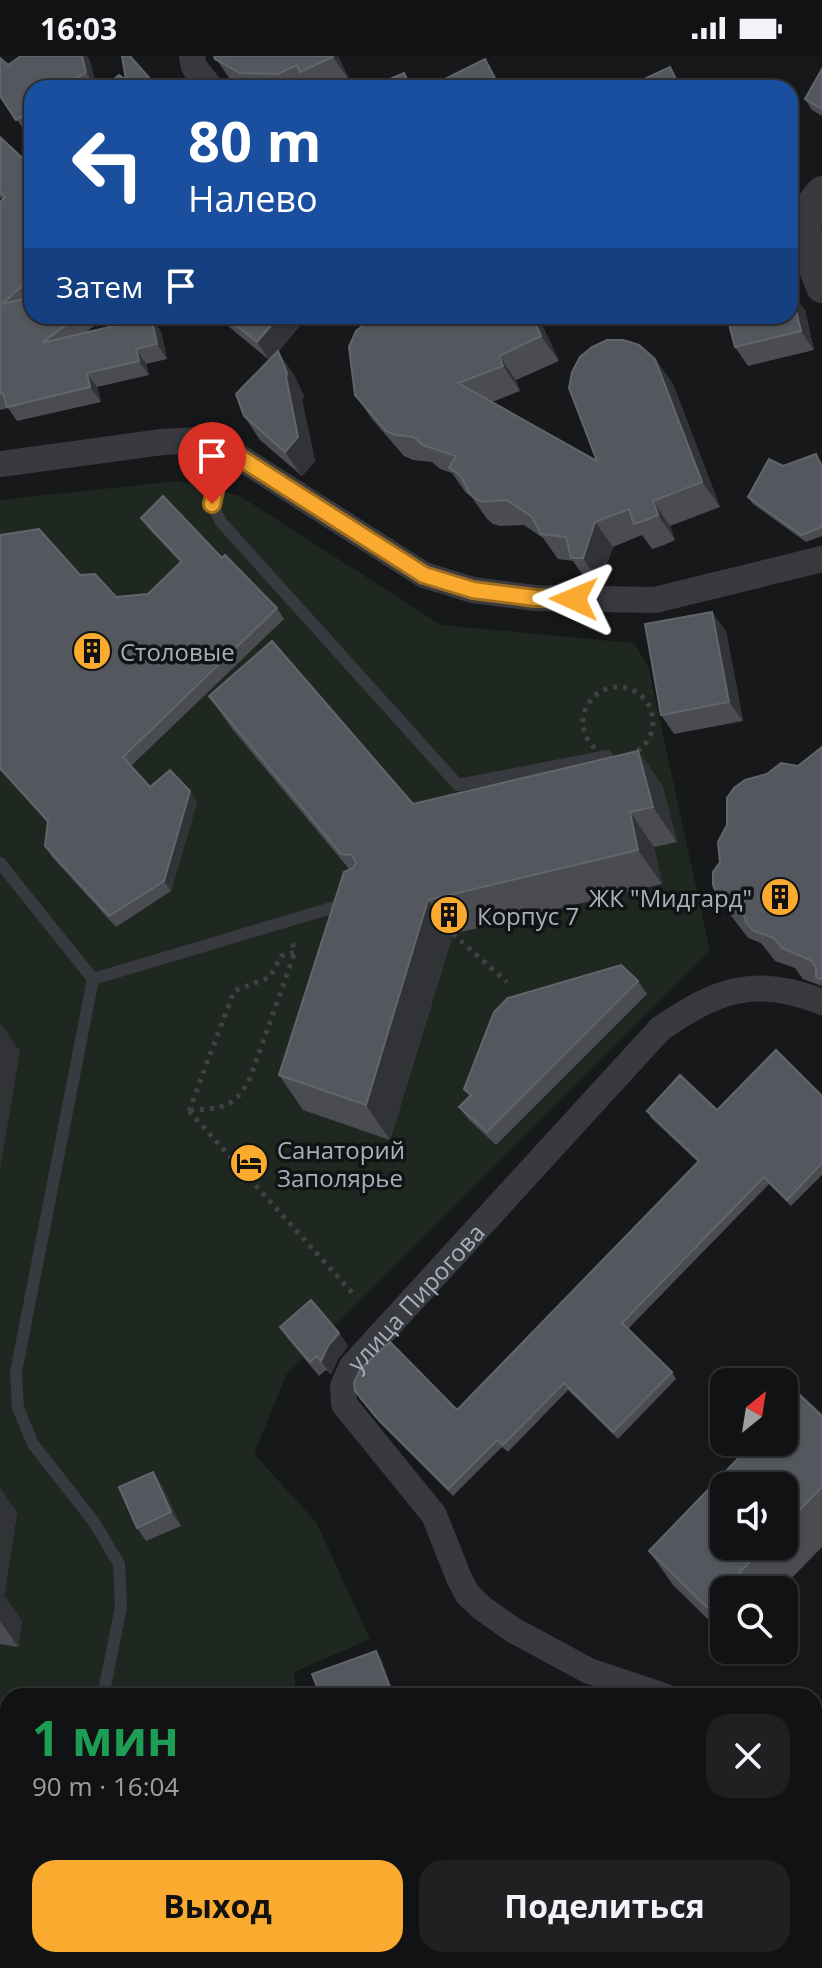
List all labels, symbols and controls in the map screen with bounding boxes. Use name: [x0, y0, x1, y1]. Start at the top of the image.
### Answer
text: 16:03: [40, 8, 117, 49]
text: 80 m: [188, 102, 322, 178]
icon: left: [56, 112, 160, 216]
text: Налево: [188, 174, 318, 223]
icon: arrive: [159, 264, 203, 308]
text: Затем: [56, 266, 143, 307]
pin: [178, 422, 246, 504]
icon: arrive: [190, 434, 234, 478]
position arrow: [532, 557, 616, 641]
building icon: Столовые: [71, 630, 113, 672]
place label: Столовые: [120, 635, 235, 668]
building icon: ЖК "Мидгард": [759, 876, 801, 918]
place label: ЖК "Мидгард": [589, 881, 752, 914]
building icon: Корпус 7: [428, 894, 470, 936]
place label: Корпус 7: [477, 899, 579, 932]
place label: Санаторий Заполярье: [277, 1133, 405, 1194]
hotel icon: Санаторий Заполярье: [228, 1142, 270, 1184]
street label: улица Пирогова: [339, 1216, 491, 1378]
north arrow: [710, 1368, 798, 1456]
map controls: [710, 1368, 798, 1664]
button: sound: [710, 1472, 798, 1560]
button: search: [710, 1576, 798, 1664]
text: 1 мин: [32, 1705, 179, 1770]
button: close: [706, 1714, 790, 1798]
text: 90 m · 16:04: [32, 1768, 179, 1804]
button: Выход: [32, 1860, 403, 1952]
button: Поделиться: [419, 1860, 790, 1952]

